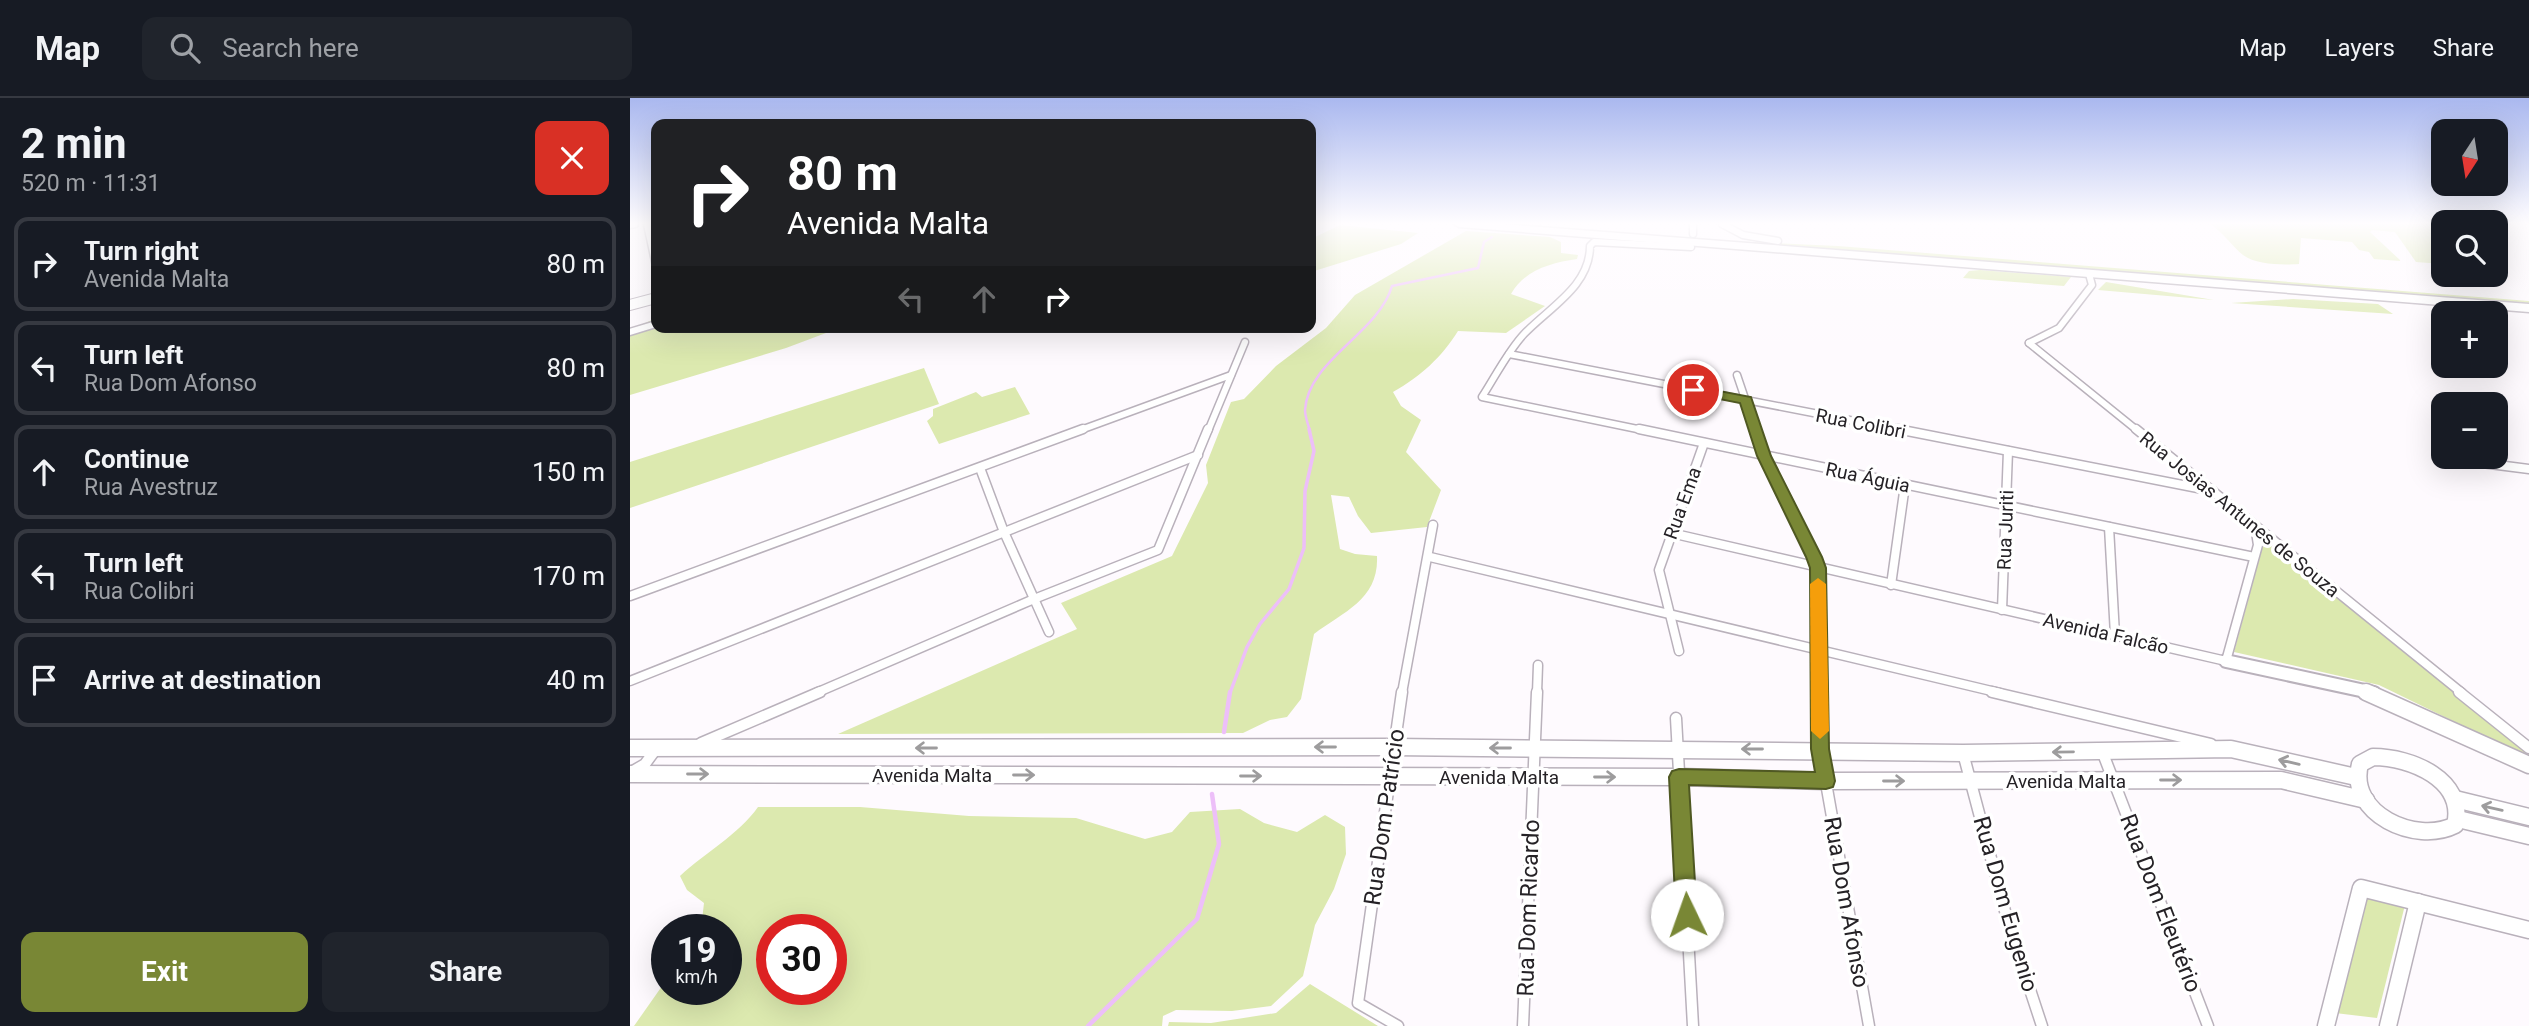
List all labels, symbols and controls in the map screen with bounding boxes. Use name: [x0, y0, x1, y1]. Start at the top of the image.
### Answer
search box: [142, 17, 632, 80]
text: Map: [35, 29, 100, 68]
icon: search: [166, 29, 204, 67]
text: Search here: [222, 33, 359, 63]
text: Map: [2239, 34, 2287, 62]
text: Layers: [2325, 34, 2395, 62]
text: Share: [2433, 34, 2494, 62]
text: 2 min: [21, 119, 127, 168]
north arrow: [2431, 119, 2508, 196]
map controls: [2431, 119, 2508, 469]
button: close: [535, 121, 609, 195]
text: 80 m: [787, 145, 898, 202]
icon: right: [672, 147, 763, 238]
text: 520 m · 11:31: [21, 170, 160, 197]
text: Avenida Malta: [787, 204, 989, 242]
button: search: [2431, 210, 2508, 287]
text: Turn right: [84, 236, 199, 266]
icon: right: [25, 245, 63, 283]
text: 80 m: [547, 249, 605, 279]
text: Avenida Malta: [84, 266, 229, 293]
icon: left: [892, 280, 930, 318]
icon: ahead: [965, 280, 1003, 318]
icon: right: [1038, 280, 1076, 318]
button: +: [2431, 301, 2508, 378]
text: Turn left: [84, 340, 183, 370]
icon: left: [25, 349, 63, 387]
text: 80 m: [547, 353, 605, 383]
pin: [1663, 360, 1723, 420]
text: Rua Dom Afonso: [84, 370, 257, 397]
icon: arrive: [1674, 371, 1712, 409]
button: −: [2431, 392, 2508, 469]
street label: Rua Colibri: [1814, 403, 1908, 444]
street label: Rua Josias Antunes de Souza: [2135, 427, 2344, 602]
text: Continue: [84, 444, 189, 474]
icon: ahead: [25, 453, 63, 491]
text: 150 m: [532, 457, 605, 487]
street label: Rua Águia: [1824, 457, 1912, 498]
street label: Rua Ema: [1659, 464, 1706, 542]
text: Rua Avestruz: [84, 474, 218, 501]
street label: Rua Juriti: [1993, 490, 2018, 570]
text: Turn left: [84, 548, 183, 578]
icon: left: [25, 557, 63, 595]
text: 170 m: [532, 561, 605, 591]
text: Rua Colibri: [84, 578, 195, 605]
street label: Avenida Falcão: [2041, 608, 2171, 659]
icon: arrive: [25, 661, 63, 699]
text: Arrive at destination: [84, 665, 321, 695]
text: 40 m: [547, 665, 605, 695]
street label: Rua Dom Patrício: [1359, 727, 1410, 907]
one-way arrow: [1314, 740, 1337, 754]
one-way arrow: [915, 741, 938, 755]
one-way arrow: [1489, 741, 1512, 755]
one-way arrow: [1741, 742, 1764, 756]
one-way arrow: [2052, 745, 2075, 759]
one-way arrow: [2278, 755, 2301, 768]
street label: Avenida Malta: [872, 764, 992, 787]
street label: Avenida Malta: [1439, 766, 1559, 789]
one-way arrow: [686, 767, 709, 781]
one-way arrow: [1012, 768, 1035, 782]
one-way arrow: [1239, 769, 1262, 783]
one-way arrow: [1593, 770, 1616, 784]
street label: Avenida Malta: [2006, 770, 2126, 793]
one-way arrow: [1882, 774, 1905, 788]
one-way arrow: [2159, 774, 2182, 787]
one-way arrow: [2481, 801, 2504, 814]
street label: Rua Dom Eleutério: [2114, 810, 2207, 996]
street label: Rua Dom Eugenio: [1968, 813, 2043, 995]
street label: Rua Dom Afonso: [1818, 815, 1875, 990]
street label: Rua Dom Ricardo: [1512, 819, 1545, 997]
position arrow: [1650, 878, 1724, 952]
speed limit sign: 30: [756, 914, 847, 1005]
text: 19: [676, 930, 717, 971]
button: Exit: [21, 932, 308, 1012]
button: Share: [322, 932, 609, 1012]
text: km/h: [675, 966, 718, 987]

